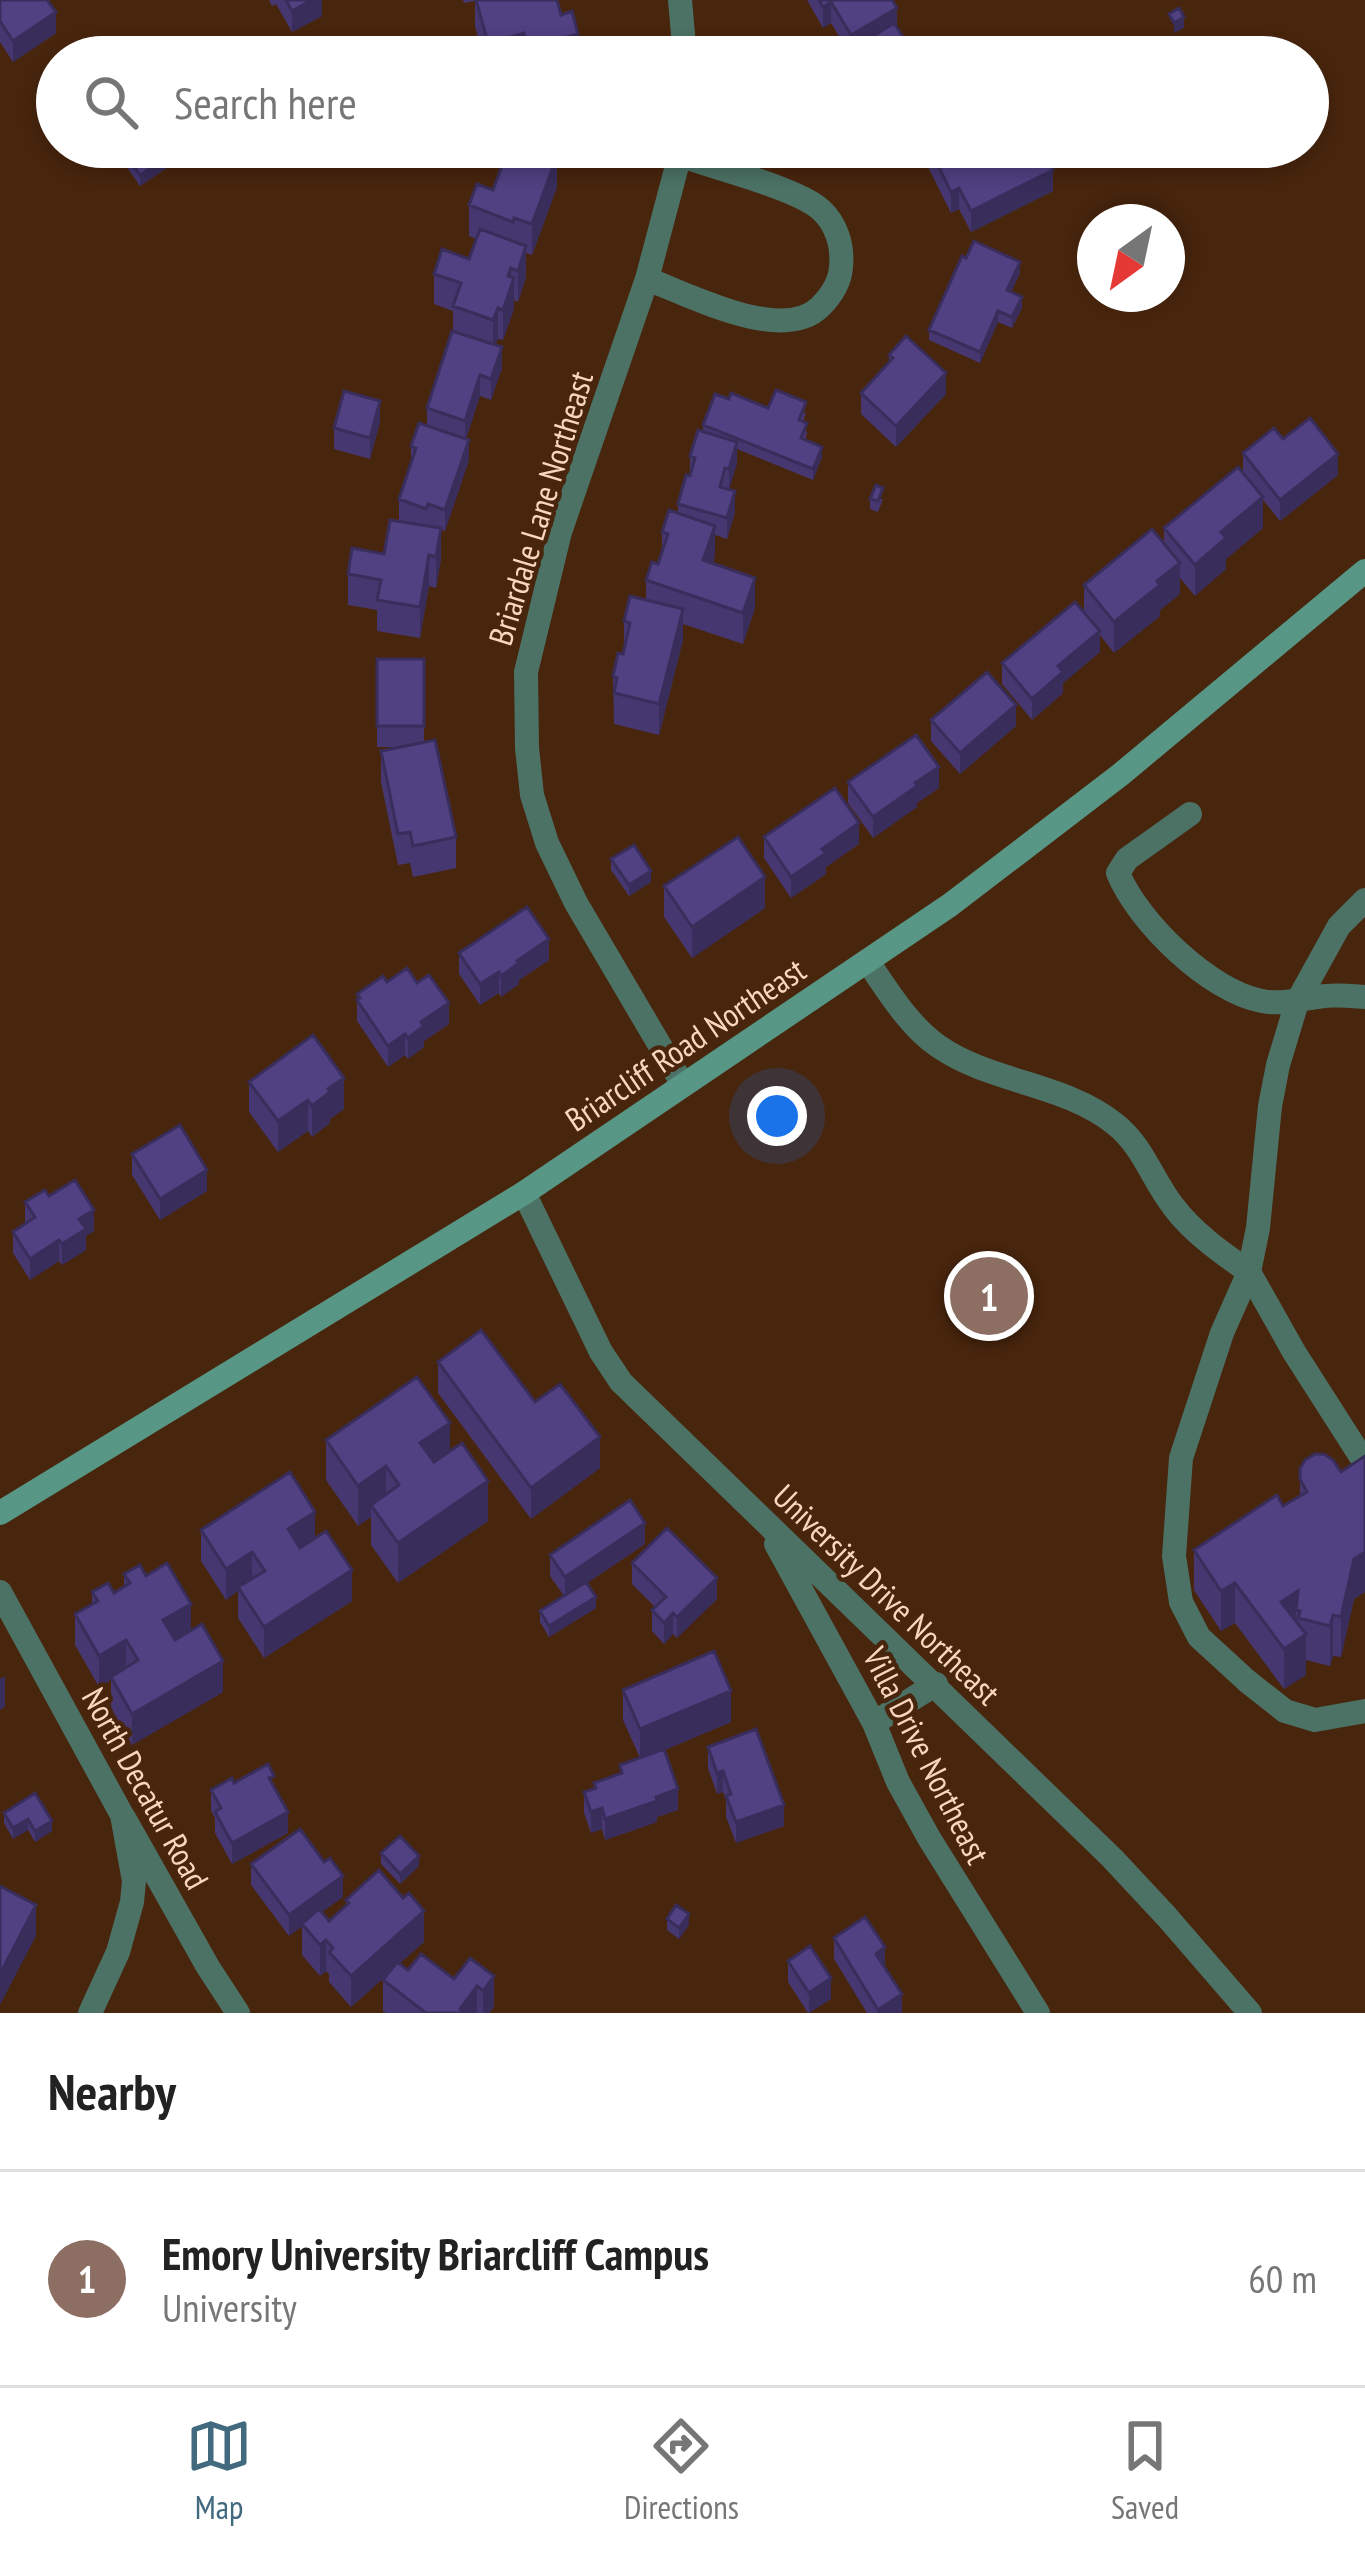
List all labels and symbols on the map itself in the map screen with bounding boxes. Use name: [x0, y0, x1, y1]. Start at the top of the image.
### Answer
north arrow: [1077, 204, 1185, 312]
street label: Briardale Lane Northeast: [478, 366, 602, 650]
street label: Briarcliff Road Northeast: [557, 948, 813, 1140]
your location: [747, 1086, 807, 1146]
pin: 1: [950, 1251, 1028, 1341]
street label: University Drive Northeast: [764, 1475, 1010, 1713]
street label: Villa Drive Northeast: [853, 1639, 1000, 1871]
street label: North Decatur Road: [73, 1680, 219, 1896]

